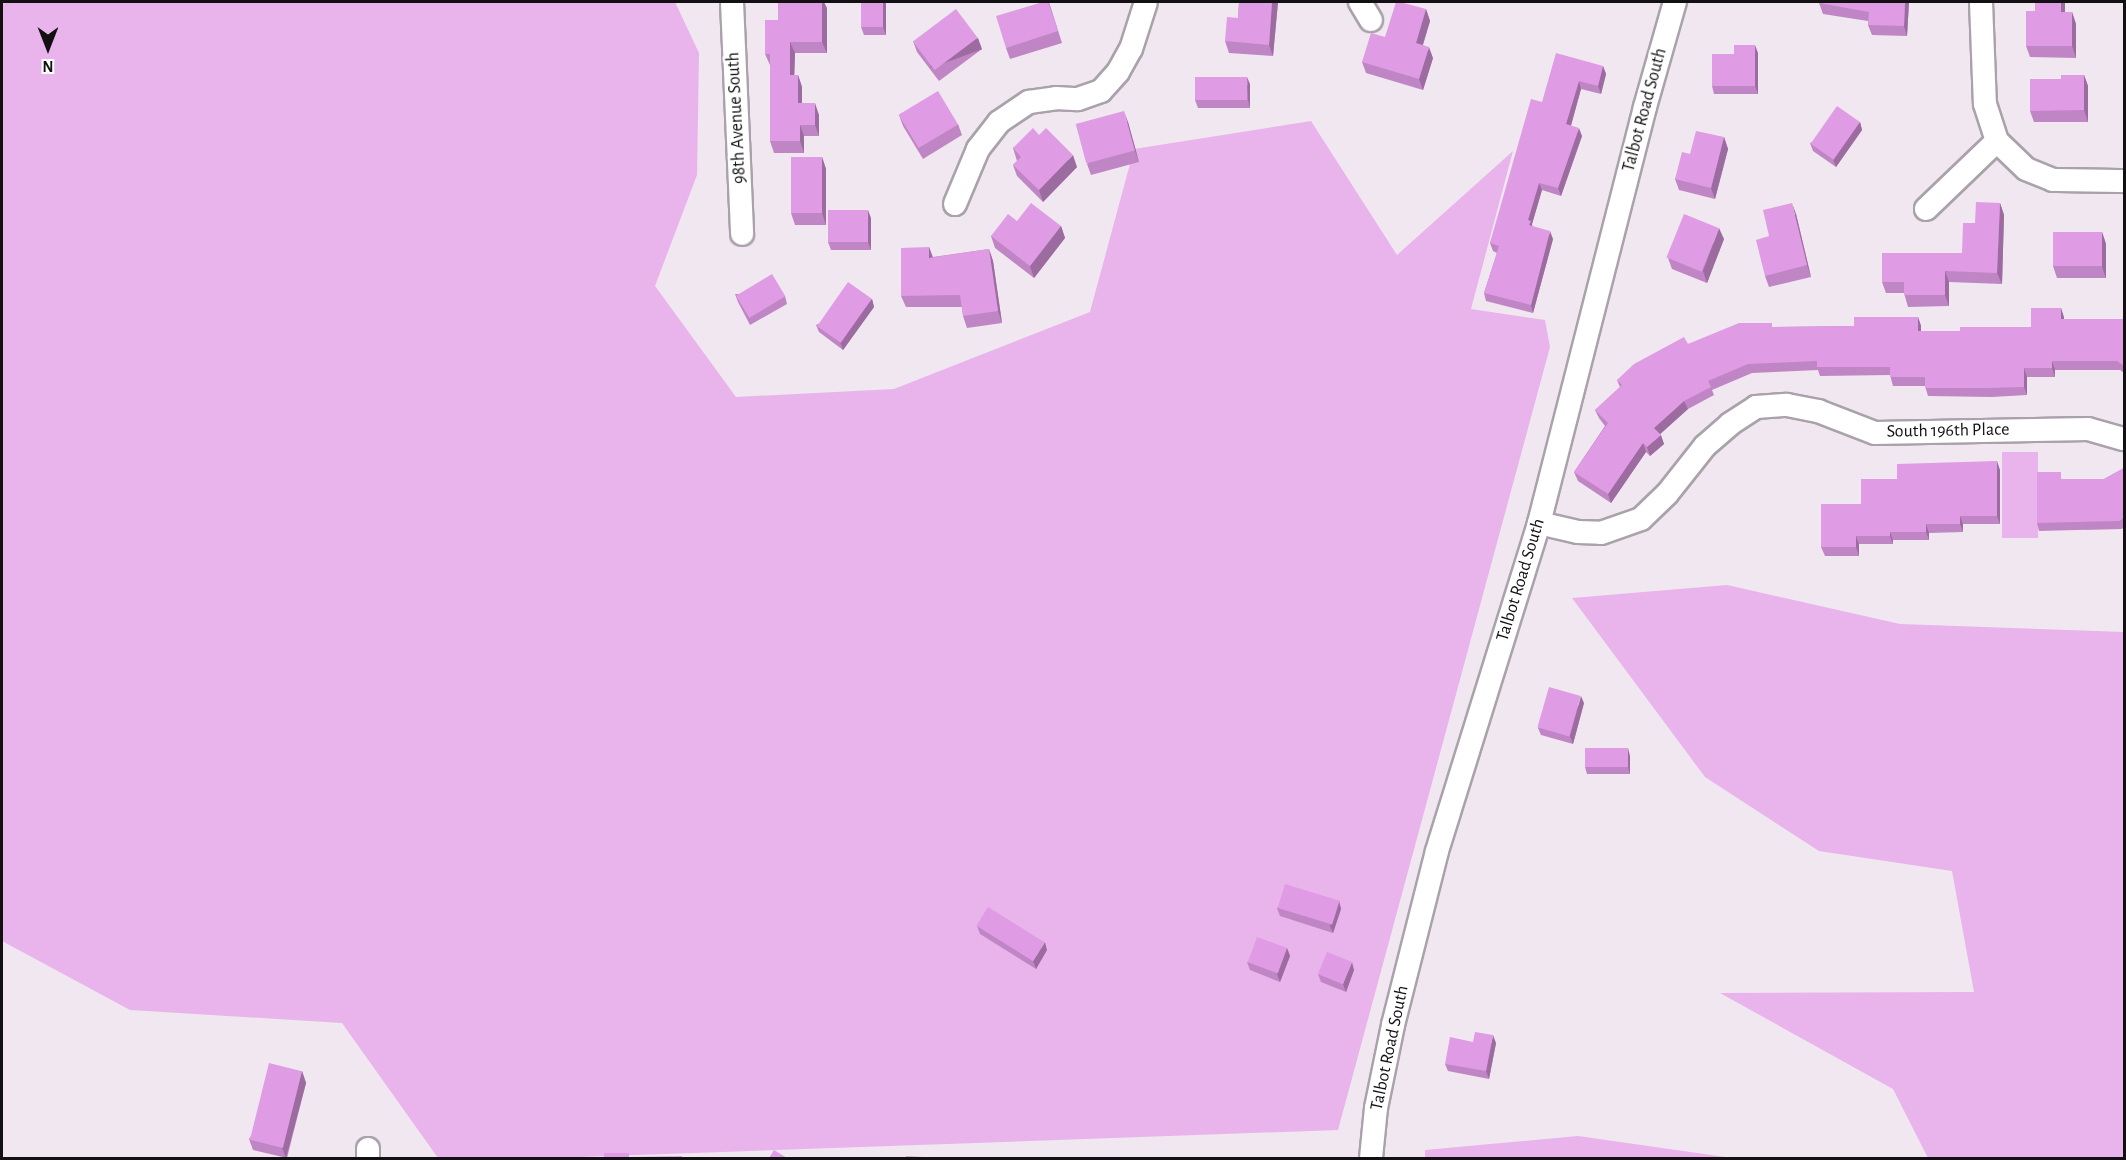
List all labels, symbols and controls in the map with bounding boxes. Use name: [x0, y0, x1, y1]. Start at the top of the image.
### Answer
north arrow: [18, 18, 78, 78]
street label: Talbot Road South: [1618, 46, 1672, 174]
street label: 98th Avenue South: [723, 52, 751, 184]
text: N: [42, 58, 54, 74]
street label: South 196th Place: [1886, 419, 2010, 443]
street label: Talbot Road South: [1492, 516, 1550, 644]
street label: Talbot Road South: [1366, 984, 1414, 1112]

